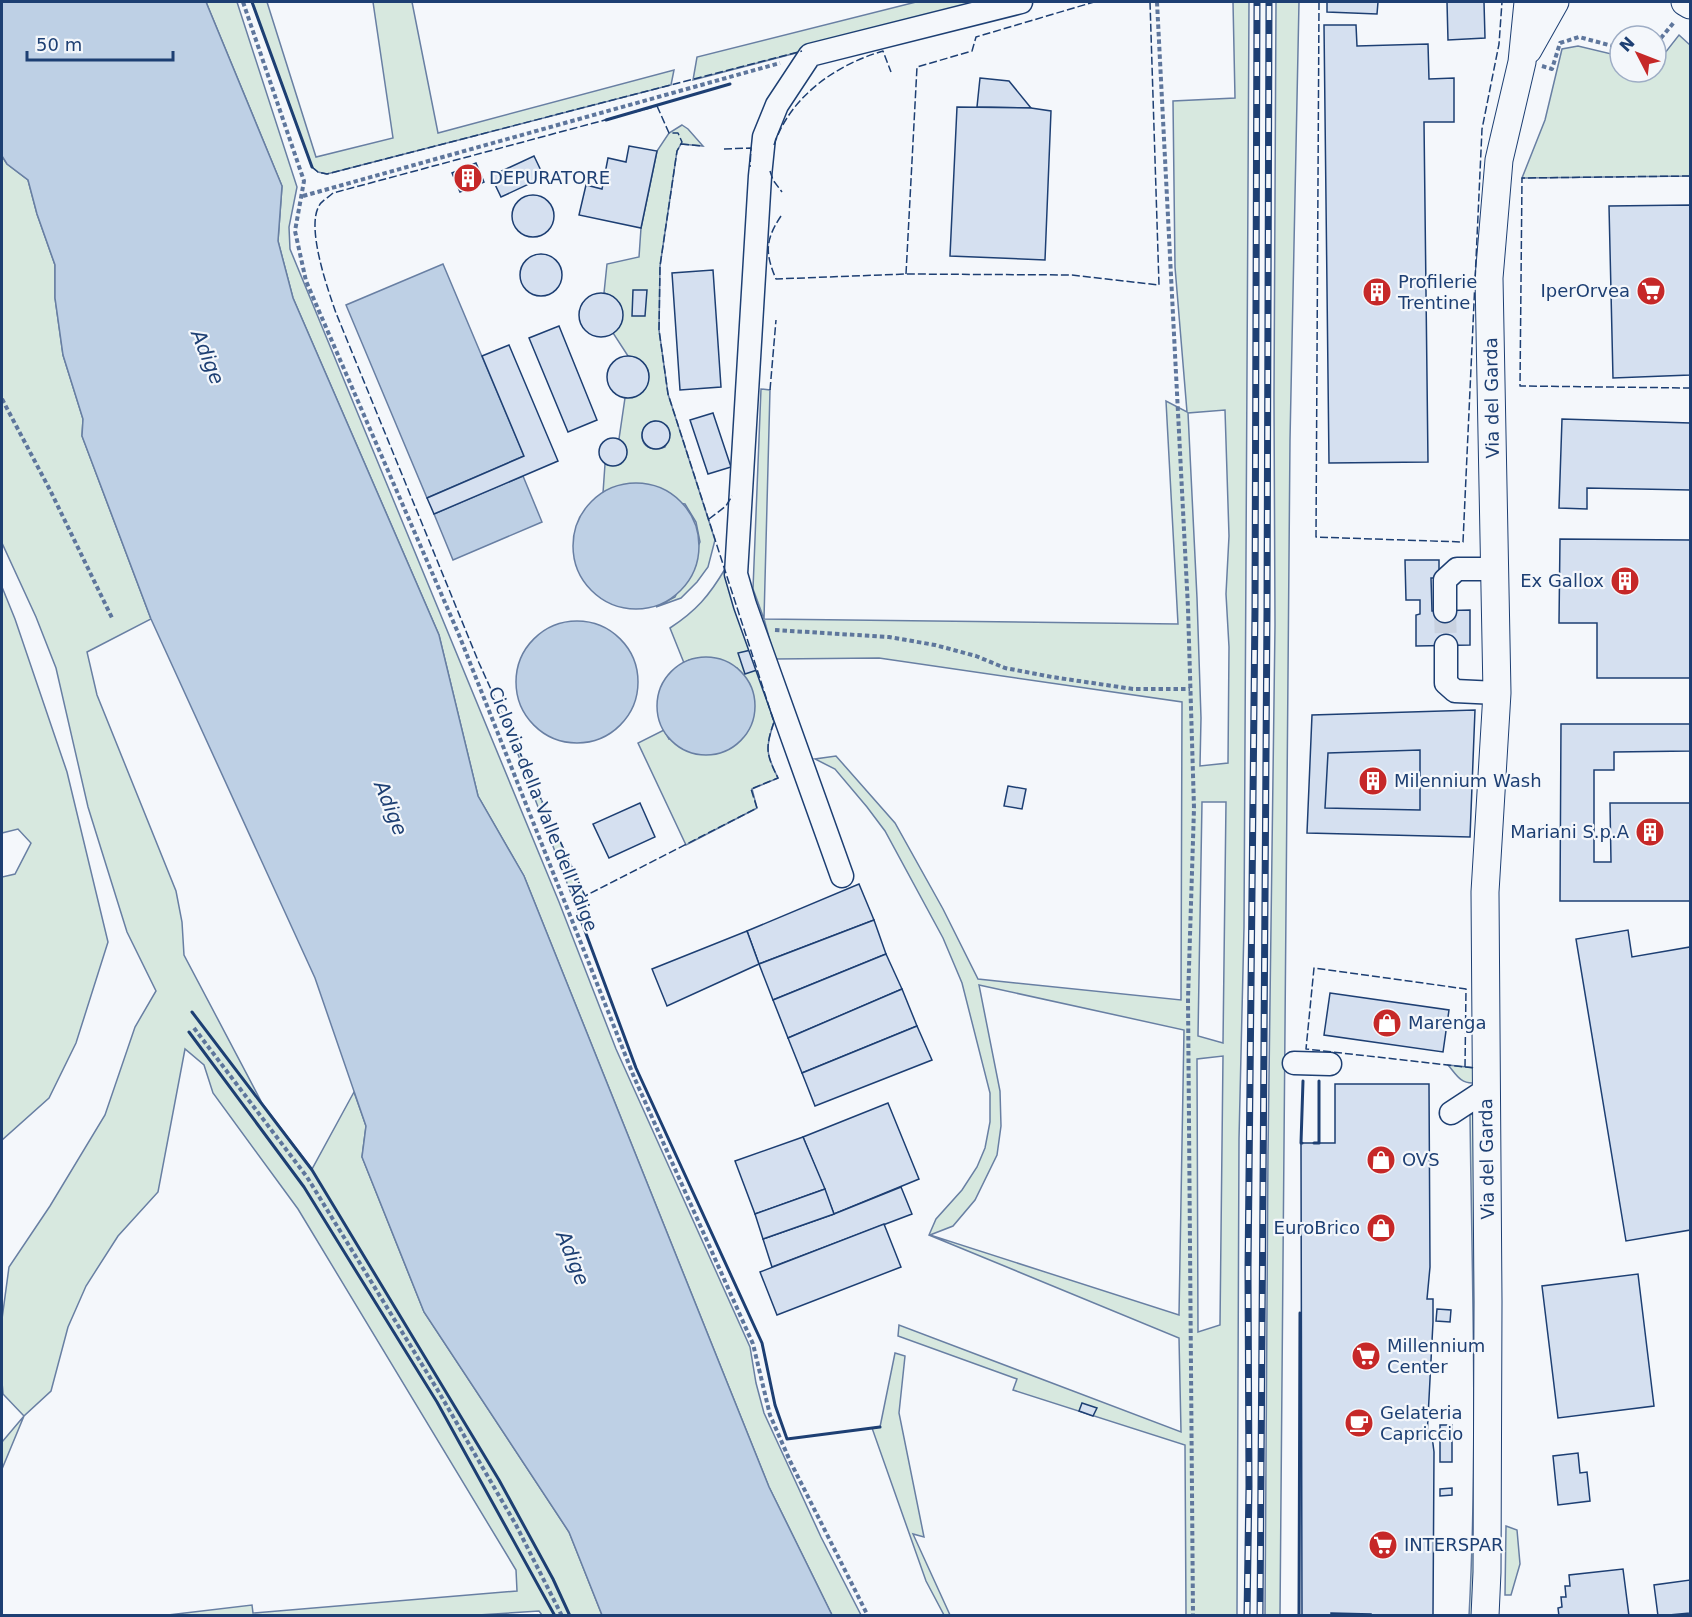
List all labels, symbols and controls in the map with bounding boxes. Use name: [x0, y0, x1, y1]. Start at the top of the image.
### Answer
scale bar: [27, 24, 172, 62]
north arrow: [1608, 24, 1668, 84]
text: N: [1616, 33, 1639, 56]
text: 50 m: [36, 34, 82, 55]
building icon: DEPURATORE: [452, 162, 484, 194]
place label: DEPURATORE: [489, 167, 610, 188]
place label: Profilerie Trentine: [1397, 271, 1477, 313]
supermarket icon: IperOrvea: [1635, 275, 1667, 307]
building icon: Profilerie Trentine: [1361, 276, 1393, 308]
place label: IperOrvea: [1540, 280, 1630, 301]
water label: Adige: [185, 324, 230, 388]
street label: Via del Garda: [1480, 337, 1503, 459]
building icon: Ex Gallox: [1609, 565, 1641, 597]
place label: Ex Gallox: [1520, 570, 1604, 591]
street label: Ciclovia della Valle dell'Adige: [485, 683, 602, 934]
building icon: Milennium Wash: [1357, 765, 1389, 797]
place label: Milennium Wash: [1394, 770, 1542, 791]
water label: Adige: [368, 775, 413, 839]
building icon: Mariani S.p.A: [1634, 816, 1666, 848]
place label: Mariani S.p.A: [1510, 821, 1630, 842]
shop icon: Marenga: [1371, 1007, 1403, 1039]
place label: Marenga: [1408, 1012, 1487, 1033]
street label: Via del Garda: [1475, 1098, 1498, 1220]
shop icon: OVS: [1365, 1144, 1397, 1176]
place label: OVS: [1402, 1149, 1440, 1170]
shop icon: EuroBrico: [1365, 1212, 1397, 1244]
place label: EuroBrico: [1274, 1217, 1360, 1238]
water label: Adige: [550, 1225, 595, 1289]
place label: Millennium Center: [1387, 1335, 1485, 1377]
supermarket icon: Millennium Center: [1350, 1340, 1382, 1372]
place label: Gelateria Capriccio: [1380, 1402, 1463, 1444]
cafe icon: Gelateria Capriccio: [1343, 1407, 1375, 1439]
supermarket icon: INTERSPAR: [1367, 1529, 1399, 1561]
place label: INTERSPAR: [1404, 1534, 1504, 1555]

